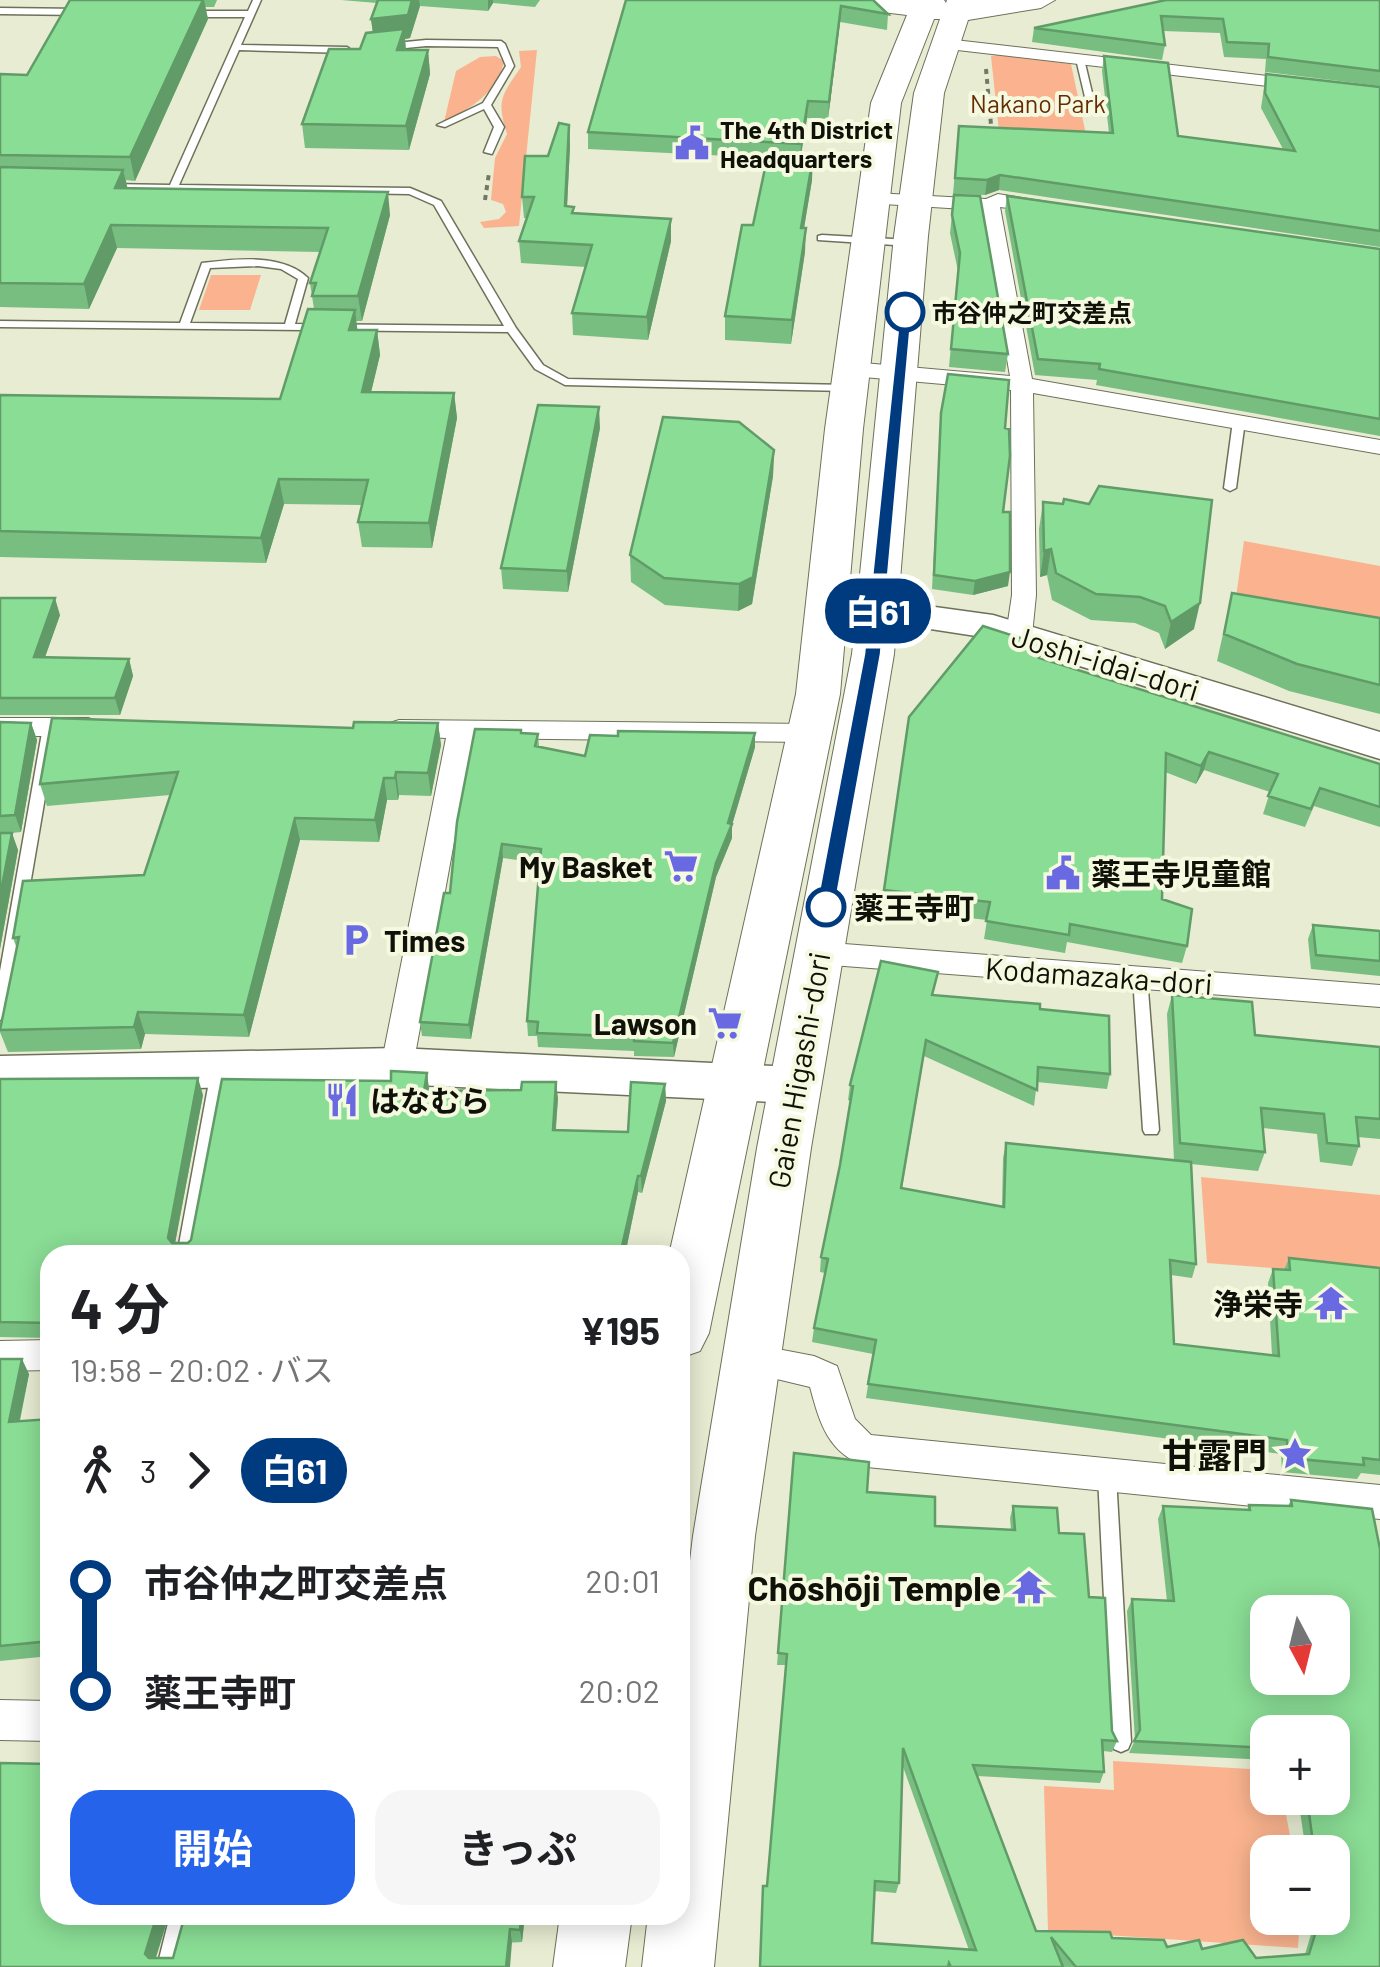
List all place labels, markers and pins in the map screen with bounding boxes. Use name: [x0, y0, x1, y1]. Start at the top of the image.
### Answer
place label: The 4th District Headquarters: [720, 114, 893, 173]
public building icon: The 4th District Headquarters: [673, 124, 711, 162]
marker: 市谷仲之町交差点: [886, 293, 924, 331]
place label: 市谷仲之町交差点: [932, 297, 1132, 327]
supermarket icon: My Basket: [662, 847, 700, 885]
place label: My Basket: [519, 848, 653, 884]
public building icon: 薬王寺児童館: [1044, 854, 1082, 892]
place label: 薬王寺児童館: [1091, 855, 1271, 891]
marker: 薬王寺町: [807, 888, 845, 926]
place label: 薬王寺町: [854, 889, 974, 925]
parking icon: Times: [337, 921, 375, 959]
place label: Times: [384, 922, 465, 958]
supermarket icon: Lawson: [706, 1004, 744, 1042]
place label: Lawson: [594, 1005, 697, 1041]
restaurant icon: はなむら: [323, 1081, 361, 1119]
place label: はなむら: [370, 1082, 490, 1118]
temple icon: 浄栄寺: [1312, 1284, 1350, 1322]
place label: 浄栄寺: [1213, 1285, 1303, 1321]
place label: 甘露門: [1162, 1433, 1267, 1475]
place icon: 甘露門: [1276, 1435, 1314, 1473]
place label: Chōshōji Temple: [747, 1566, 1001, 1608]
temple icon: Chōshōji Temple: [1010, 1568, 1048, 1606]

